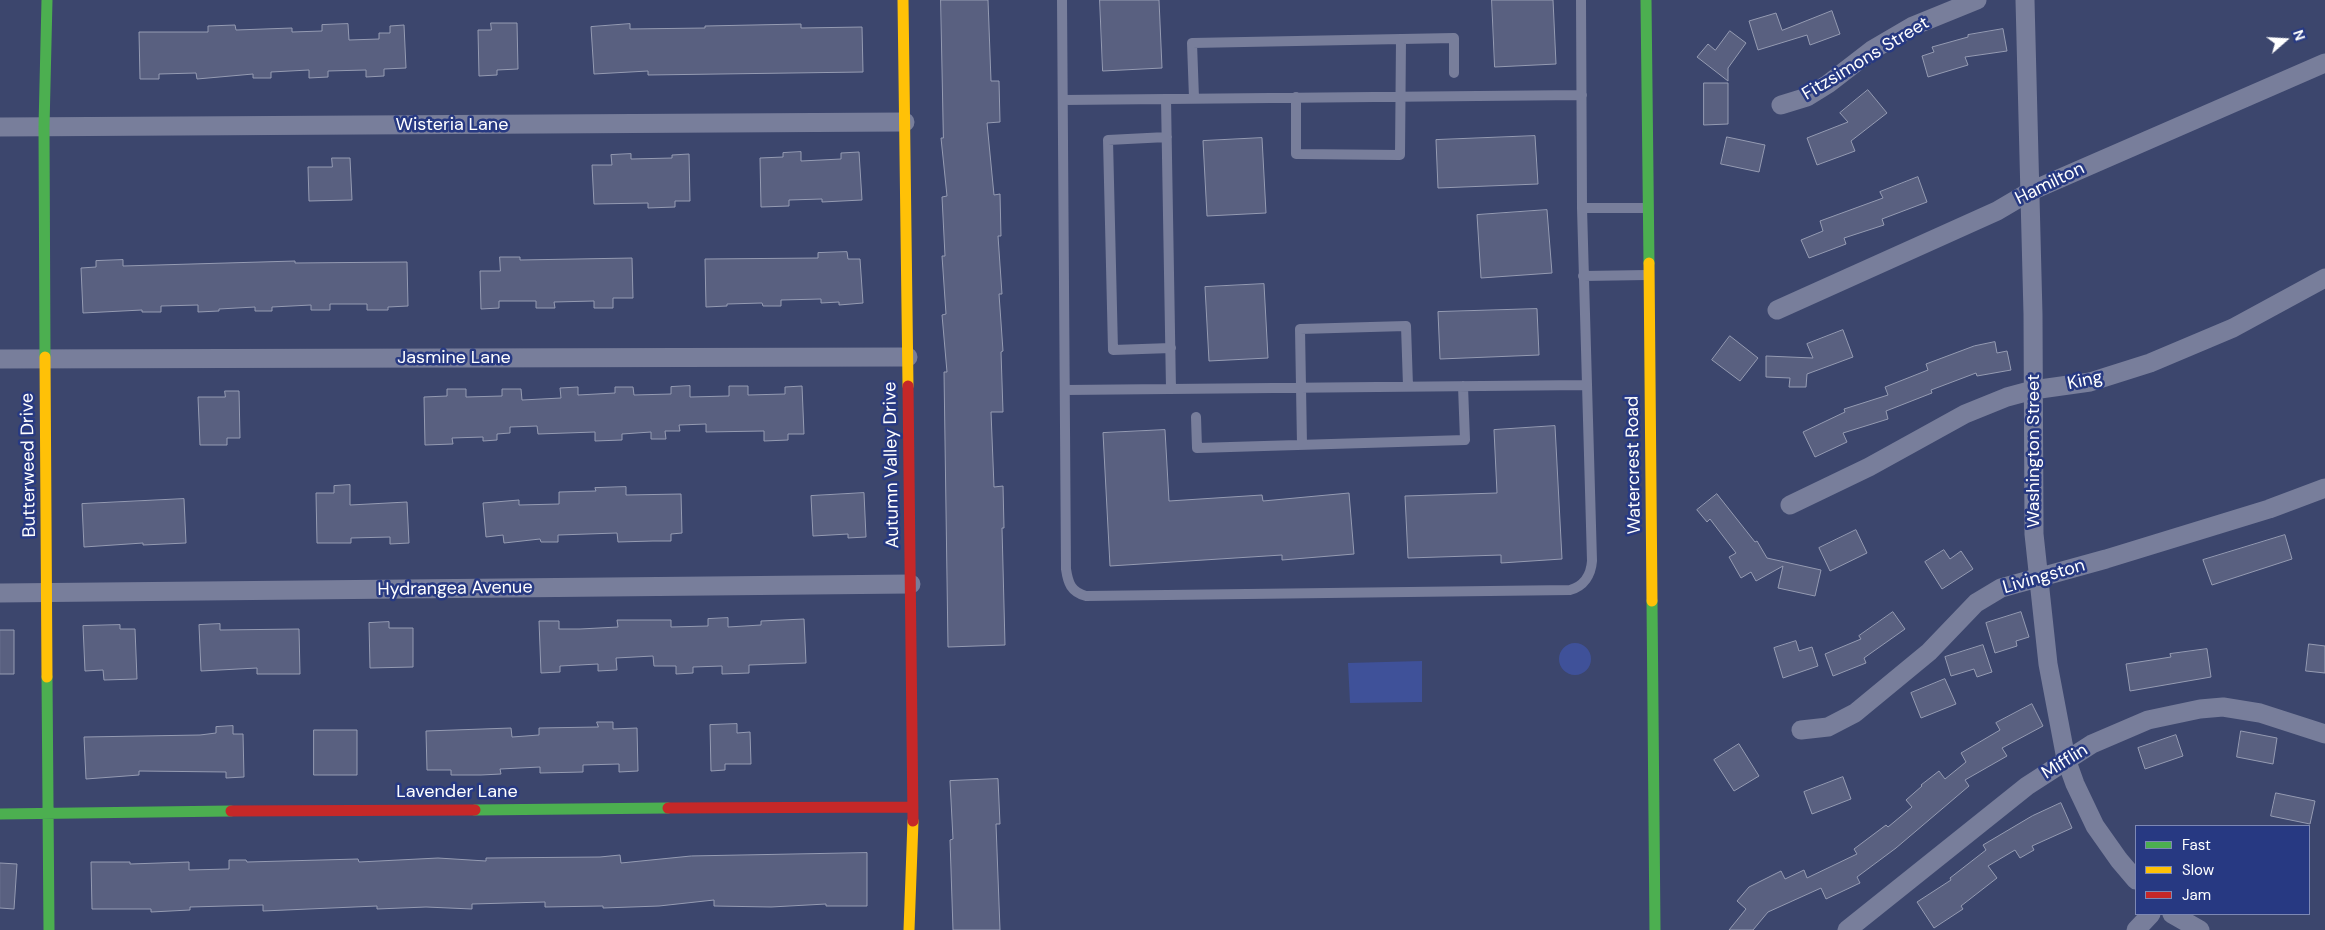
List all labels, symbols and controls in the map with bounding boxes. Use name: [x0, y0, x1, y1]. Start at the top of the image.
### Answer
street label: Fitzsimons Street: [1799, 13, 1933, 105]
north arrow: [2260, 15, 2310, 65]
text: N: [2289, 27, 2309, 43]
street label: Wisteria Lane: [396, 114, 508, 136]
street label: Hamilton: [2012, 158, 2088, 210]
street label: Jasmine Lane: [397, 347, 511, 369]
street label: King: [2066, 367, 2104, 395]
street label: Washington Street: [2023, 374, 2045, 528]
street label: Autumn Valley Drive: [880, 381, 904, 549]
street label: Butterweed Drive: [17, 393, 41, 537]
street label: Watercrest Road: [1622, 395, 1646, 535]
street label: Livingston: [2000, 555, 2088, 599]
street label: Hydrangea Avenue: [377, 577, 533, 601]
street label: Mifflin: [2038, 739, 2092, 785]
street label: Lavender Lane: [396, 781, 518, 803]
legend: [2135, 825, 2310, 915]
text: Fast: [2182, 835, 2211, 855]
text: Slow: [2182, 860, 2214, 880]
text: Jam: [2182, 885, 2211, 905]

